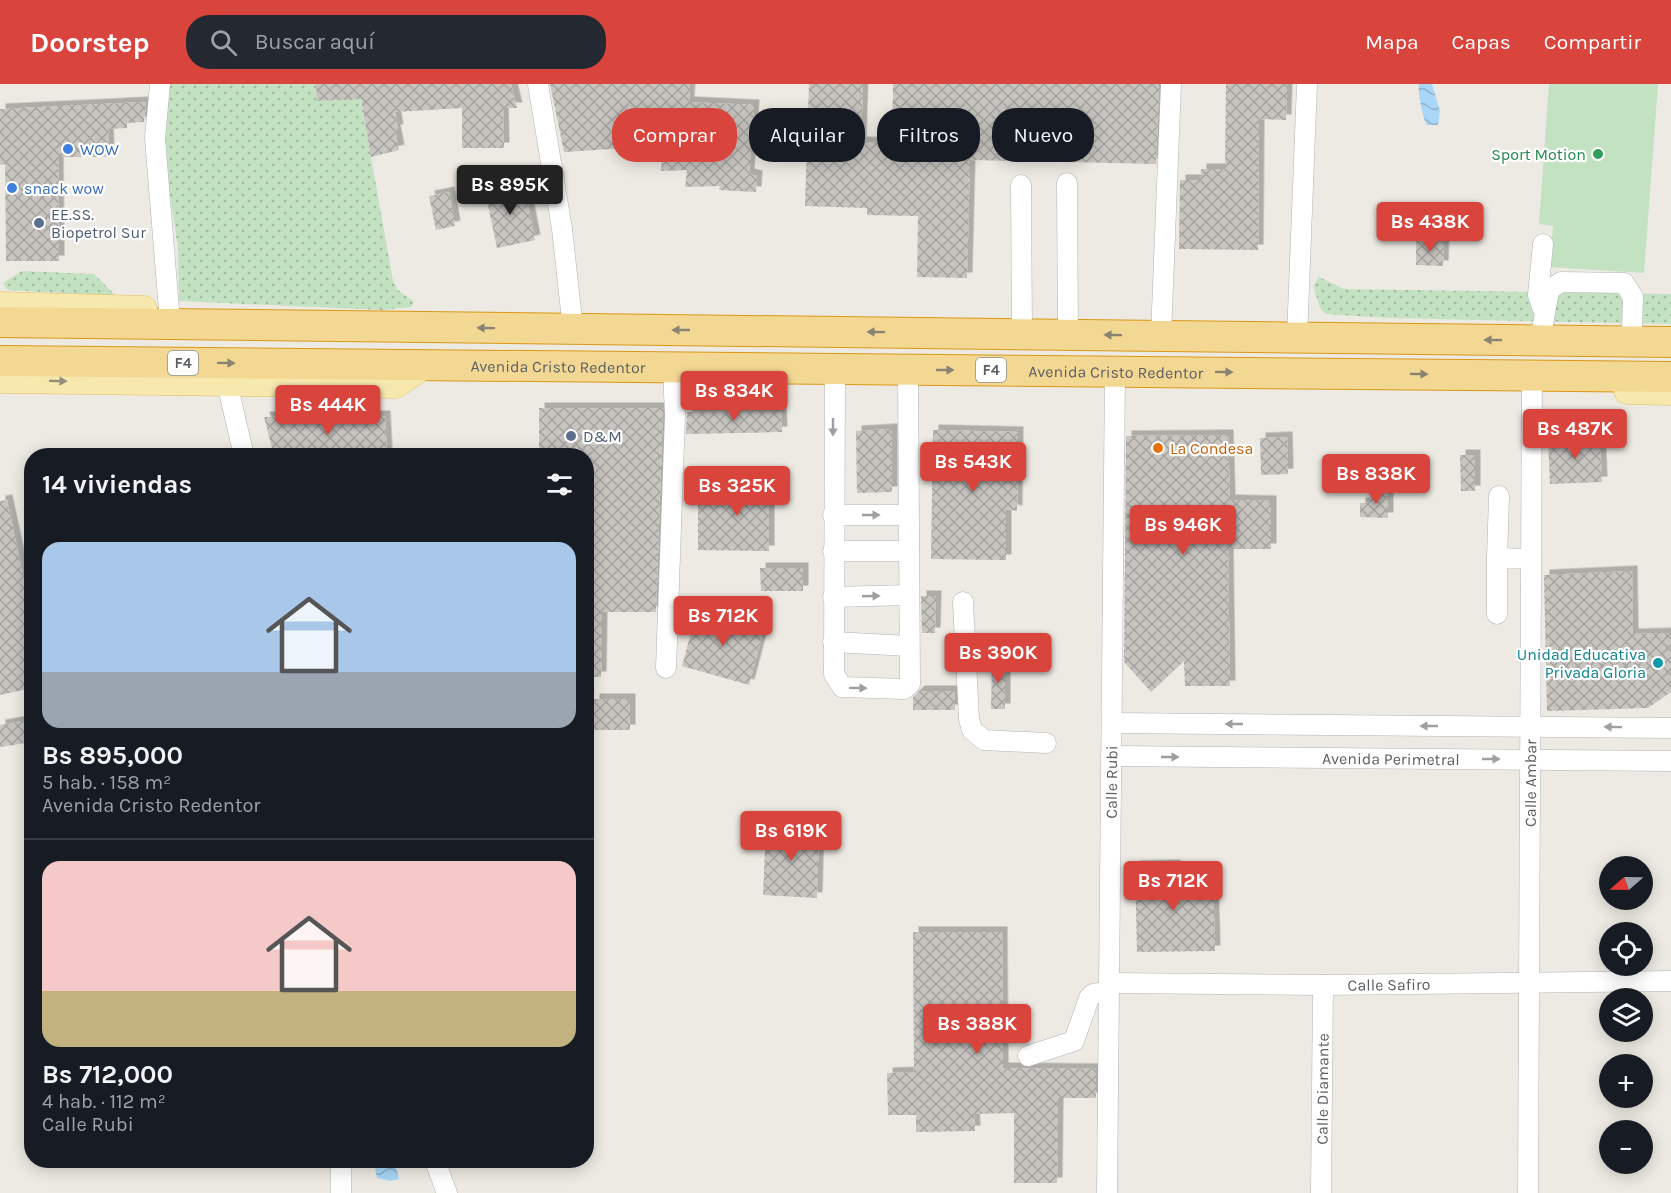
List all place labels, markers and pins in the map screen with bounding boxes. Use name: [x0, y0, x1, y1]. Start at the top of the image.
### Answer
place label: WOW: [80, 140, 120, 159]
marker: WOW: [61, 142, 75, 156]
place label: Sport Motion: [1491, 145, 1586, 164]
marker: Sport Motion: [1591, 147, 1605, 161]
pin: Bs 895K: [455, 165, 565, 216]
place label: snack wow: [24, 179, 104, 198]
marker: snack wow: [5, 181, 19, 195]
pin: Bs 438K: [1375, 202, 1485, 253]
place label: EE.SS. Biopetrol Sur: [51, 205, 146, 242]
marker: EE.SS. Biopetrol Sur: [32, 216, 46, 230]
pin: Bs 834K: [679, 371, 789, 422]
pin: Bs 444K: [273, 385, 383, 436]
pin: Bs 487K: [1520, 409, 1630, 460]
place label: D&M: [583, 427, 622, 446]
marker: D&M: [564, 429, 578, 443]
place label: La Condesa: [1170, 439, 1253, 458]
marker: La Condesa: [1151, 441, 1165, 455]
pin: Bs 543K: [918, 442, 1028, 493]
pin: Bs 838K: [1321, 454, 1431, 505]
pin: Bs 325K: [682, 466, 792, 517]
pin: Bs 946K: [1128, 505, 1238, 556]
pin: Bs 712K: [668, 596, 778, 647]
pin: Bs 390K: [943, 633, 1053, 684]
place label: Unidad Educativa Privada Gloria: [1517, 645, 1646, 682]
marker: Unidad Educativa Privada Gloria: [1651, 656, 1665, 670]
pin: Bs 619K: [736, 811, 846, 862]
pin: Bs 712K: [1118, 861, 1228, 912]
pin: Bs 388K: [922, 1004, 1032, 1055]

